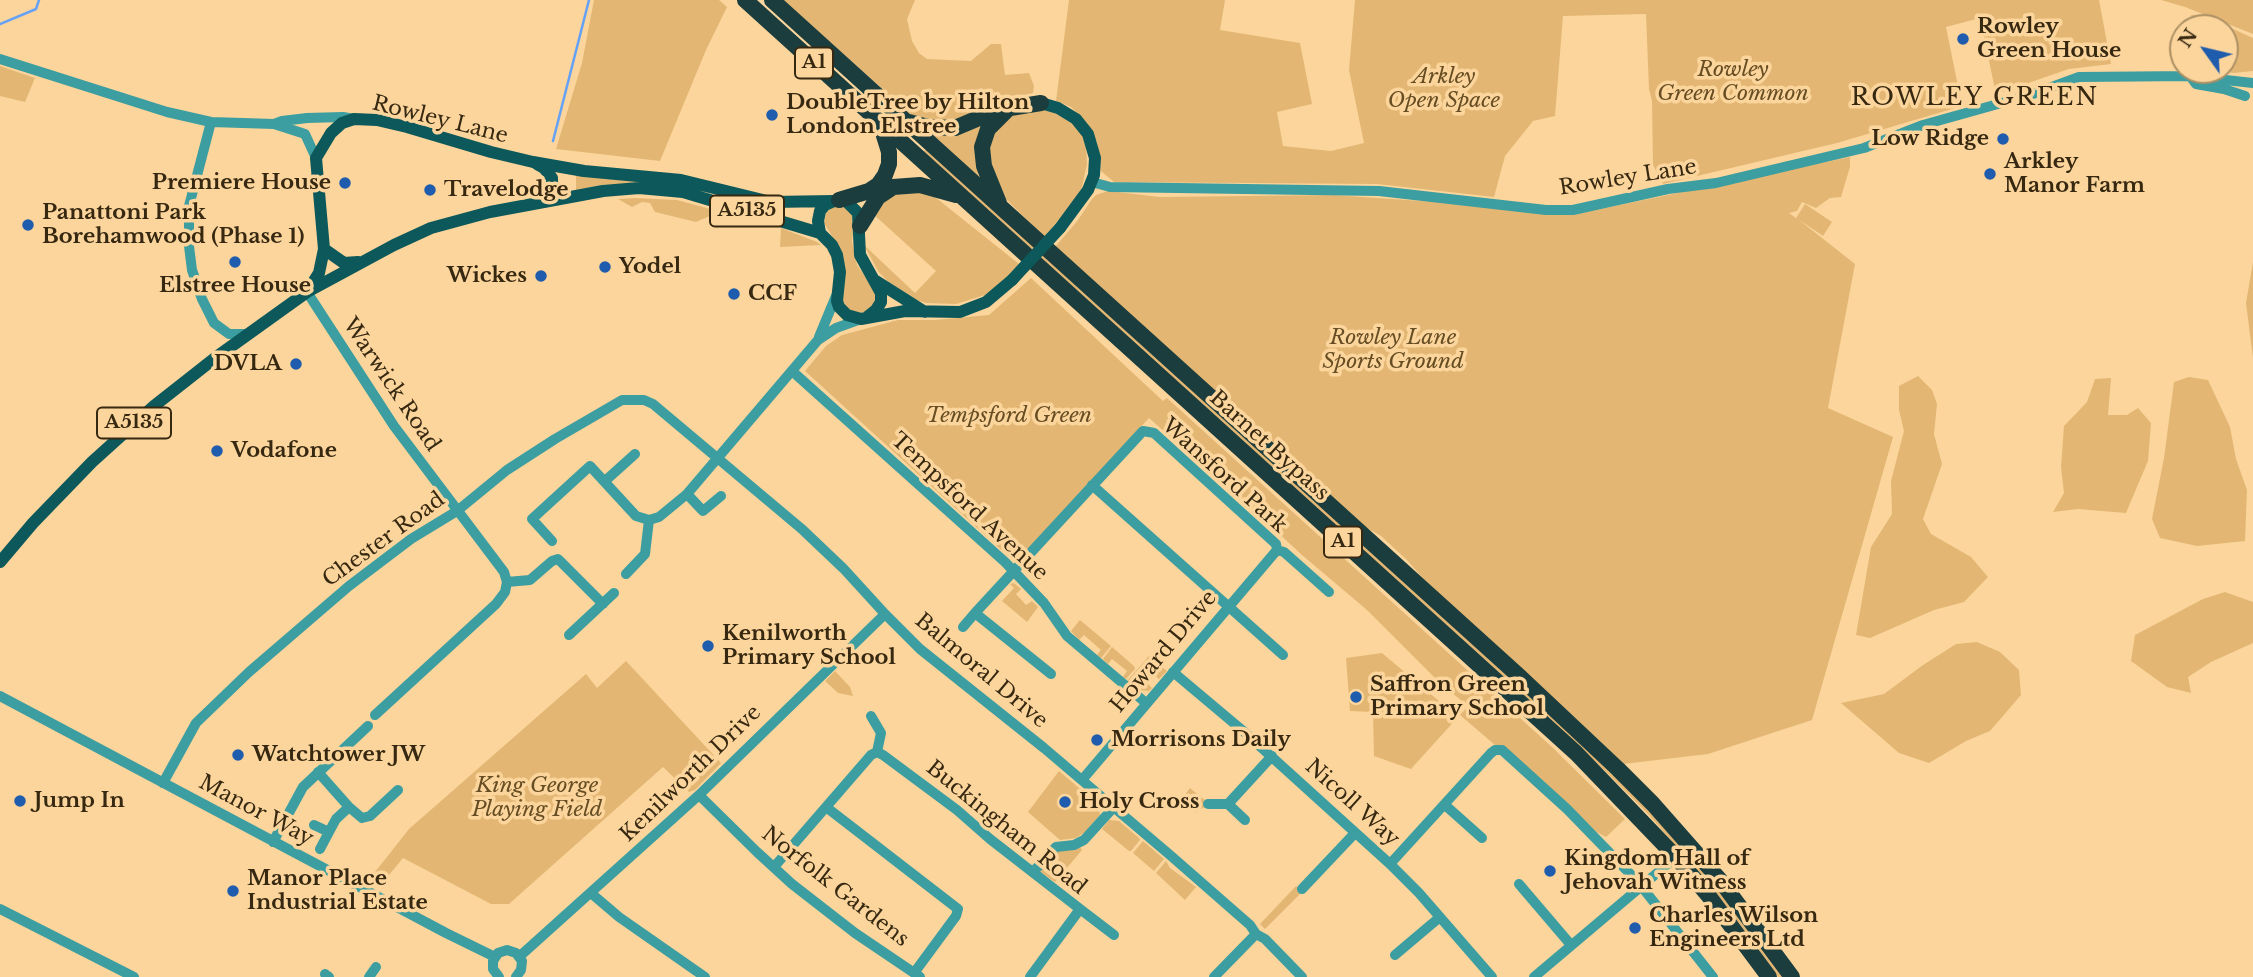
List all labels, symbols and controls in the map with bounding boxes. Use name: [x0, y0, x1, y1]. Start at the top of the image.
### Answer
place label: Rowley Green House: [1977, 14, 2121, 64]
north arrow: [2169, 14, 2239, 84]
text: N: [2173, 24, 2202, 52]
marker: Rowley Green House: [1955, 31, 1971, 47]
road number: A1: [795, 48, 833, 78]
park label: Rowley Green Common: [1657, 57, 1809, 107]
park label: Arkley Open Space: [1388, 64, 1500, 114]
district label: ROWLEY GREEN: [1852, 84, 2098, 112]
place label: DoubleTree by Hilton London Elstree: [786, 90, 1029, 140]
street label: Rowley Lane: [370, 91, 510, 149]
marker: DoubleTree by Hilton London Elstree: [764, 107, 780, 123]
place label: Low Ridge: [1871, 126, 1989, 152]
marker: Low Ridge: [1995, 131, 2011, 147]
place label: Arkley Manor Farm: [2004, 149, 2145, 199]
street label: Rowley Lane: [1557, 155, 1699, 201]
marker: Arkley Manor Farm: [1982, 166, 1998, 182]
place label: Premiere House: [152, 170, 331, 196]
marker: Premiere House: [337, 175, 353, 191]
place label: Travelodge: [444, 177, 569, 203]
marker: Travelodge: [422, 182, 438, 198]
road number: A5135: [710, 196, 784, 226]
place label: Panattoni Park Borehamwood (Phase 1): [42, 200, 304, 250]
marker: Panattoni Park Borehamwood (Phase 1): [20, 217, 36, 233]
marker: Elstree House: [227, 254, 243, 270]
place label: Yodel: [619, 254, 681, 280]
marker: Yodel: [597, 259, 613, 275]
place label: Wickes: [447, 263, 527, 289]
marker: Wickes: [533, 268, 549, 284]
place label: Elstree House: [159, 273, 311, 299]
place label: CCF: [748, 281, 797, 307]
marker: CCF: [726, 286, 742, 302]
street label: Warwick Road: [337, 313, 445, 457]
park label: Rowley Lane Sports Ground: [1322, 325, 1464, 375]
place label: DVLA: [214, 351, 282, 377]
marker: DVLA: [288, 356, 304, 372]
street label: Barnet Bypass: [1204, 386, 1334, 506]
park label: Tempsford Green: [926, 403, 1092, 429]
road number: A5135: [97, 408, 171, 438]
street label: Wansford Park: [1156, 413, 1292, 539]
street label: Tempsford Avenue: [885, 428, 1053, 586]
place label: Vodafone: [231, 438, 337, 464]
marker: Vodafone: [209, 443, 225, 459]
street label: Chester Road: [318, 487, 450, 593]
road number: A1: [1324, 526, 1362, 558]
street label: Howard Drive: [1106, 586, 1222, 718]
street label: Balmoral Drive: [910, 608, 1052, 734]
place label: Kenilworth Primary School: [722, 621, 896, 671]
marker: Kenilworth Primary School: [700, 638, 716, 654]
place label: Saffron Green Primary School: [1370, 672, 1544, 722]
marker: Saffron Green Primary School: [1348, 689, 1364, 705]
street label: Kenilworth Drive: [615, 700, 767, 848]
place label: Morrisons Daily: [1111, 727, 1291, 753]
marker: Morrisons Daily: [1089, 732, 1105, 748]
place label: Watchtower JW: [252, 742, 425, 768]
marker: Watchtower JW: [230, 747, 246, 763]
street label: Nicoll Way: [1300, 754, 1404, 852]
street label: Buckingham Road: [921, 756, 1091, 900]
street label: Manor Way: [194, 770, 318, 852]
park label: King George Playing Field: [472, 773, 602, 823]
place label: Jump In: [34, 788, 125, 814]
place label: Holy Cross: [1079, 789, 1200, 815]
marker: Jump In: [12, 793, 28, 809]
marker: Holy Cross: [1057, 794, 1073, 810]
street label: Norfolk Gardens: [756, 822, 914, 952]
place label: Kingdom Hall of Jehovah Witness: [1564, 846, 1750, 896]
marker: Kingdom Hall of Jehovah Witness: [1542, 863, 1558, 879]
place label: Manor Place Industrial Estate: [247, 866, 428, 916]
marker: Manor Place Industrial Estate: [225, 883, 241, 899]
place label: Charles Wilson Engineers Ltd: [1649, 903, 1818, 953]
marker: Charles Wilson Engineers Ltd: [1627, 920, 1643, 936]

